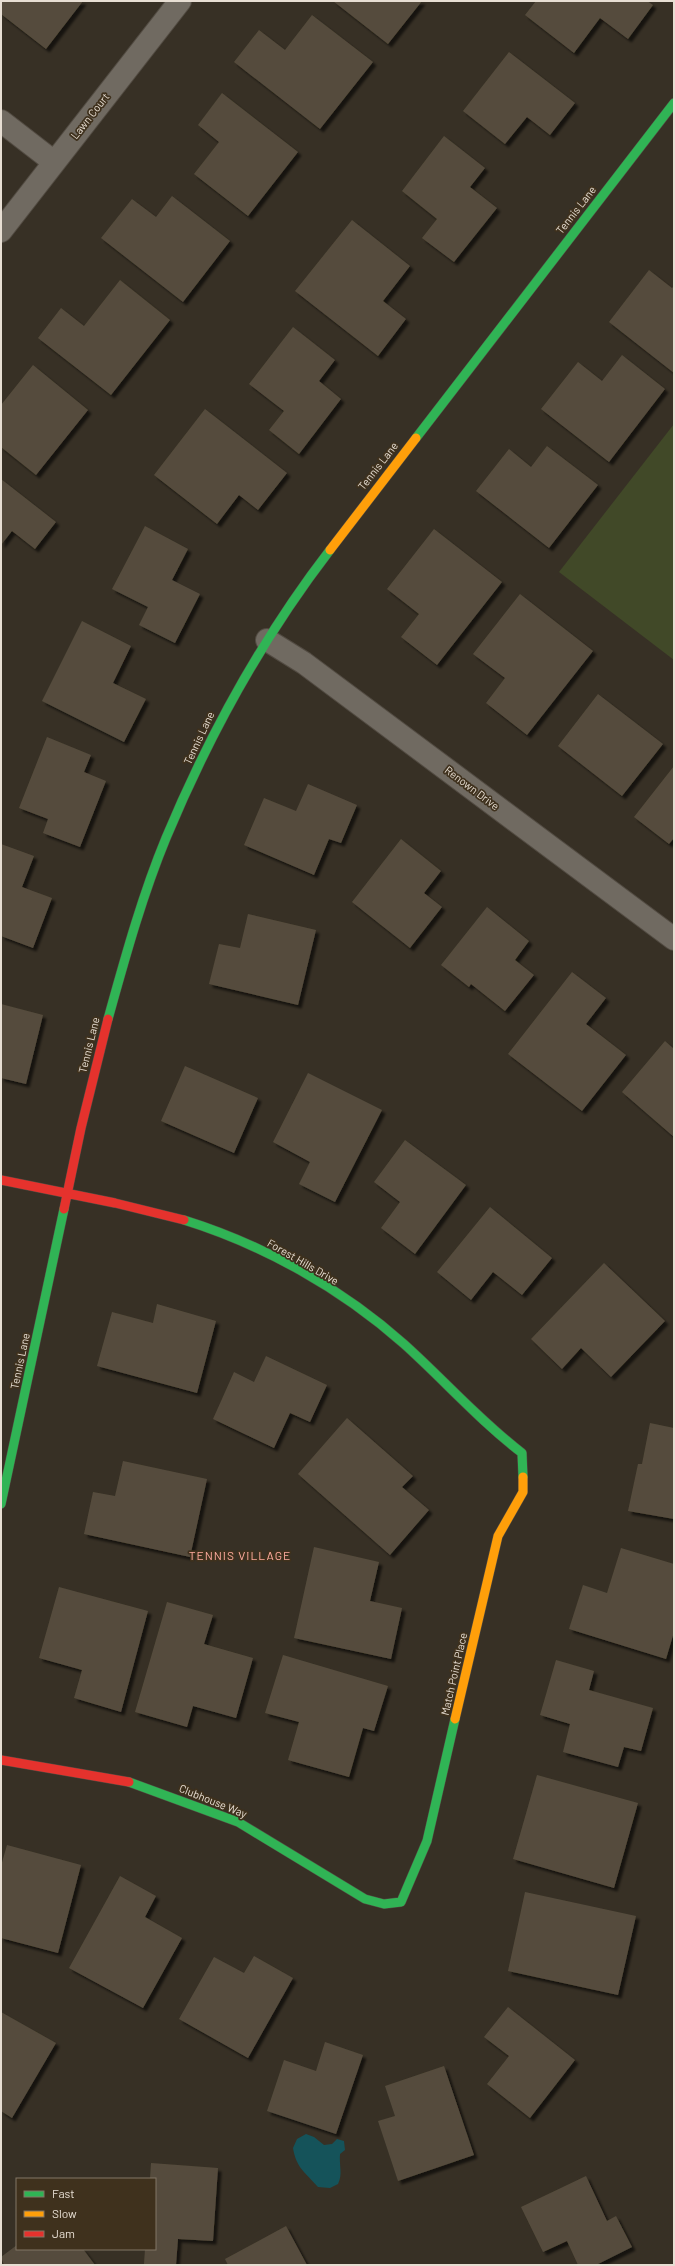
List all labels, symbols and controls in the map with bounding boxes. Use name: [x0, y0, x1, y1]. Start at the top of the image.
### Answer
street label: Lawn Court: [68, 90, 112, 141]
street label: Tennis Lane: [553, 183, 598, 236]
street label: Tennis Lane: [355, 439, 400, 492]
street label: Tennis Lane: [181, 709, 217, 766]
street label: Renown Drive: [443, 763, 502, 812]
street label: Tennis Lane: [75, 1015, 102, 1074]
street label: Forest Hills Drive: [265, 1236, 341, 1287]
street label: Tennis Lane: [7, 1331, 32, 1390]
district label: TENNIS VILLAGE: [189, 1548, 291, 1562]
street label: Match Point Place: [438, 1631, 469, 1717]
street label: Clubhouse Way: [177, 1781, 249, 1820]
legend: [16, 2178, 156, 2250]
text: Fast: [52, 2186, 75, 2200]
text: Slow: [52, 2206, 77, 2220]
text: Jam: [52, 2226, 75, 2240]

